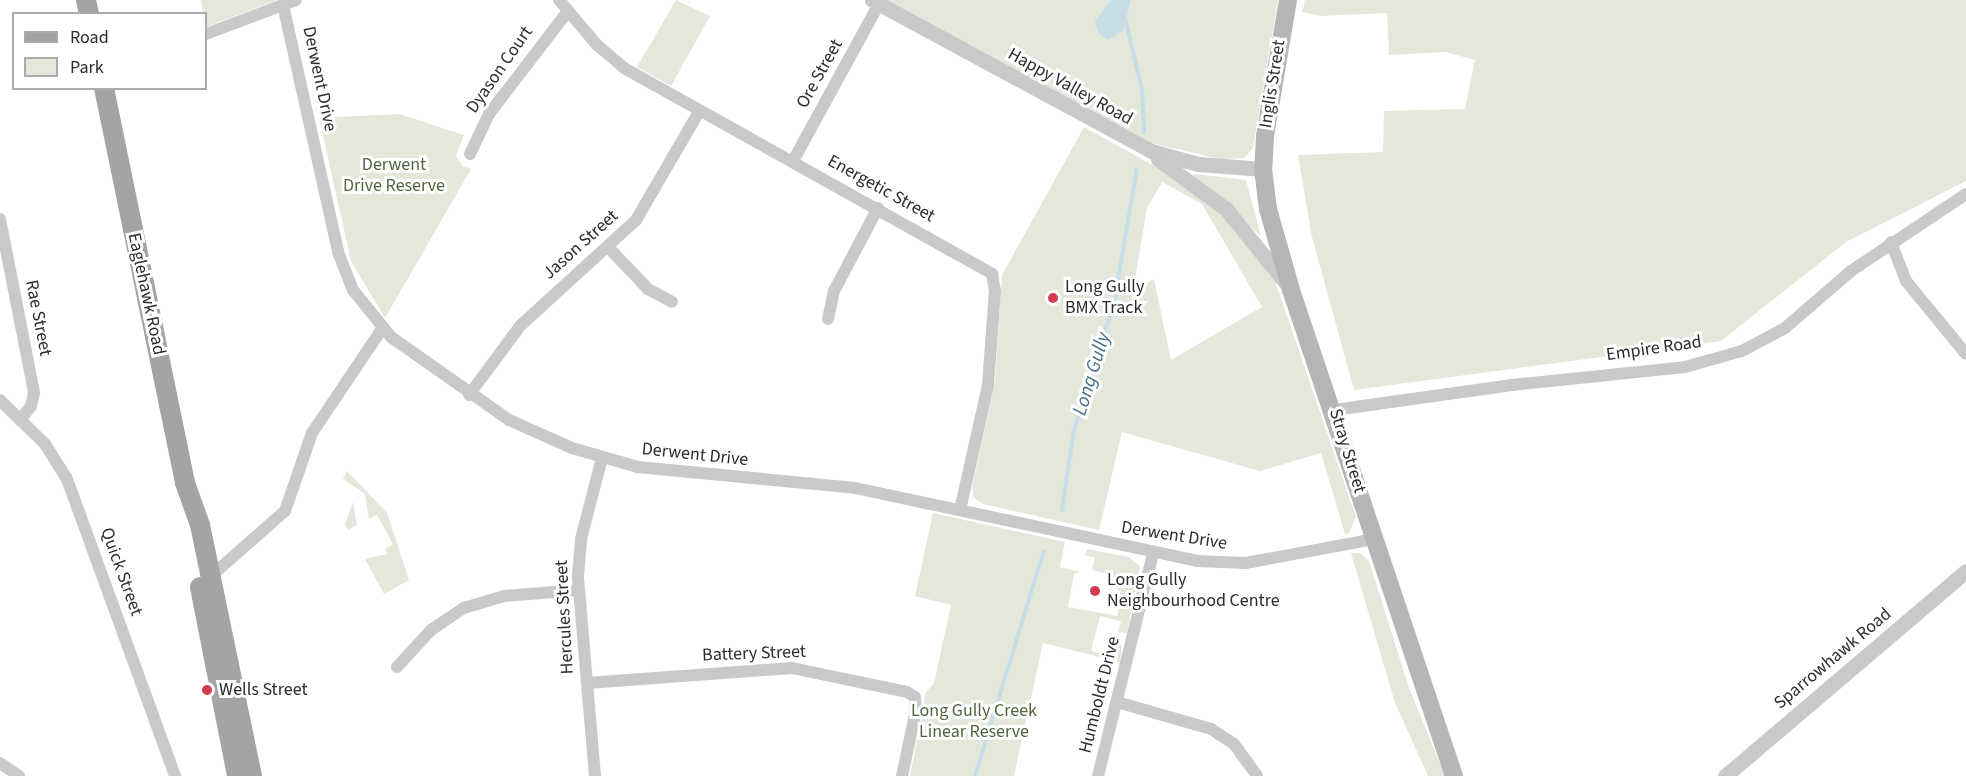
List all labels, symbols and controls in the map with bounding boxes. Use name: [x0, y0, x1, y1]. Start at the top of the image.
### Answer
legend: [12, 12, 207, 90]
street label: Dyason Court: [462, 22, 538, 118]
street label: Derwent Drive: [297, 24, 341, 134]
text: Road: [70, 25, 109, 50]
street label: Ore Street: [792, 36, 848, 112]
street label: Inglis Street: [1255, 38, 1291, 130]
street label: Happy Valley Road: [1004, 44, 1136, 130]
text: Park: [70, 55, 104, 80]
street label: Energetic Street: [824, 151, 938, 227]
park label: Derwent Drive Reserve: [343, 155, 445, 198]
street label: Jason Street: [539, 206, 623, 284]
street label: Eaglehawk Road: [123, 231, 169, 357]
place label: Long Gully BMX Track: [1065, 277, 1144, 320]
street label: Rae Street: [20, 278, 56, 358]
marker: Long Gully BMX Track: [1046, 291, 1060, 305]
water label: Long Gully: [1068, 330, 1116, 418]
street label: Empire Road: [1605, 332, 1703, 366]
street label: Stray Street: [1324, 406, 1370, 496]
street label: Derwent Drive: [641, 439, 749, 471]
street label: Derwent Drive: [1120, 517, 1228, 555]
street label: Quick Street: [95, 525, 147, 619]
street label: Hercules Street: [551, 559, 579, 675]
place label: Long Gully Neighbourhood Centre: [1107, 570, 1280, 612]
marker: Long Gully Neighbourhood Centre: [1088, 584, 1102, 598]
street label: Sparrowhawk Road: [1770, 604, 1896, 714]
street label: Humboldt Drive: [1075, 634, 1125, 756]
street label: Battery Street: [702, 641, 806, 667]
place label: Wells Street: [219, 679, 307, 701]
marker: Wells Street: [200, 683, 214, 697]
park label: Long Gully Creek Linear Reserve: [911, 701, 1037, 744]

